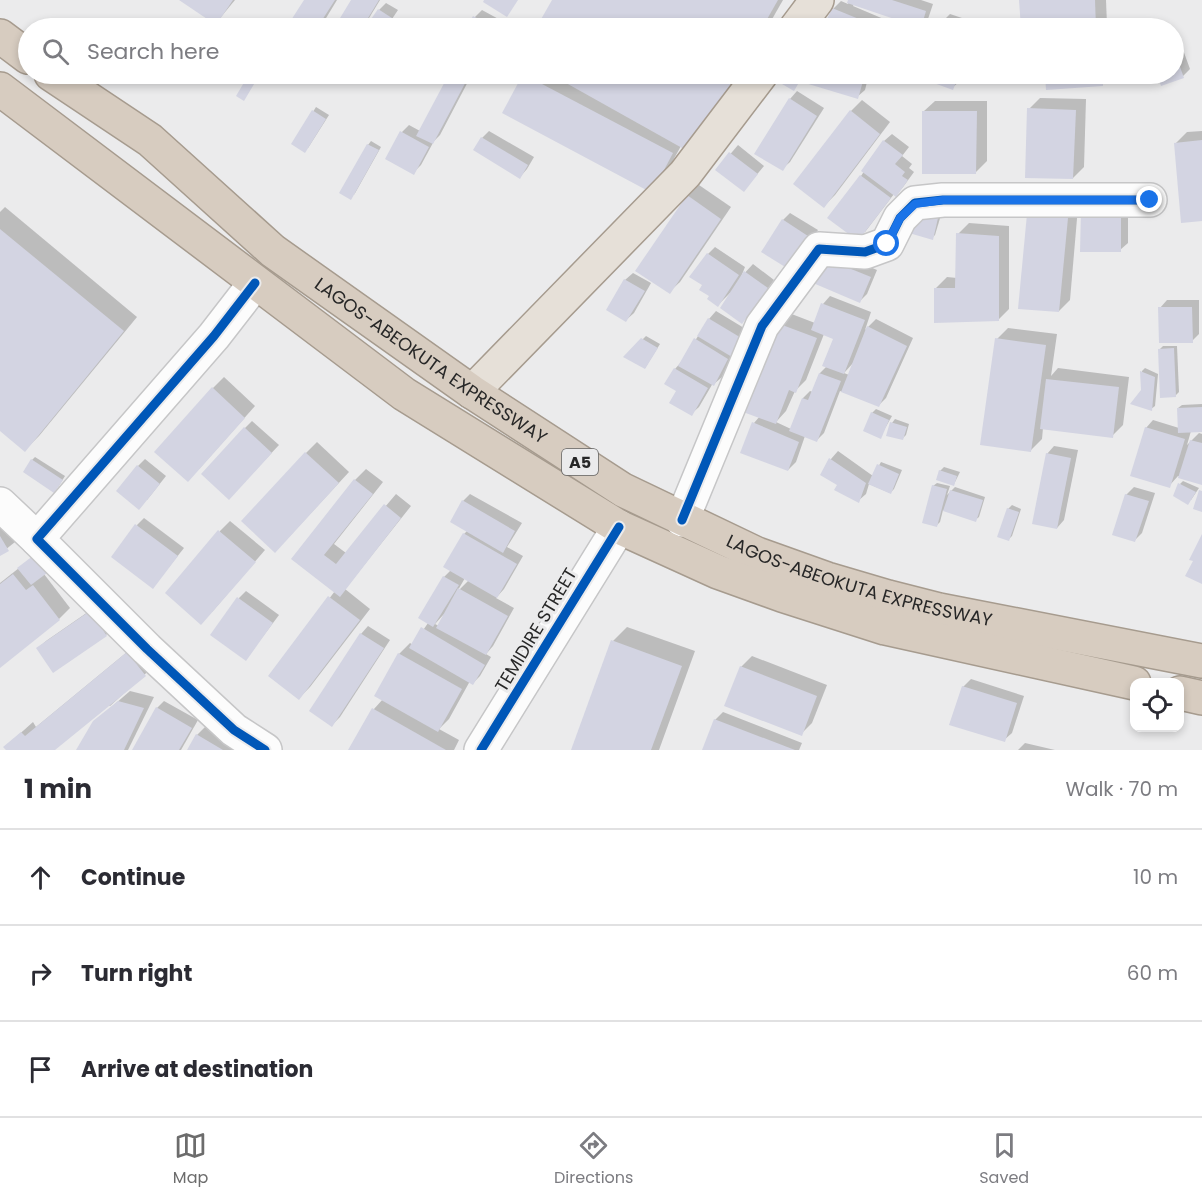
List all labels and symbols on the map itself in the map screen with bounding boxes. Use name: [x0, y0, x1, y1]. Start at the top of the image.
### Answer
route end: [1136, 186, 1162, 212]
route start: [873, 230, 899, 256]
street label: LAGOS-ABEOKUTA EXPRESSWAY: [310, 271, 553, 450]
road number: A5: [562, 449, 598, 475]
street label: LAGOS-ABEOKUTA EXPRESSWAY: [722, 528, 995, 632]
street label: TEMIDIRE STREET: [489, 563, 583, 696]

